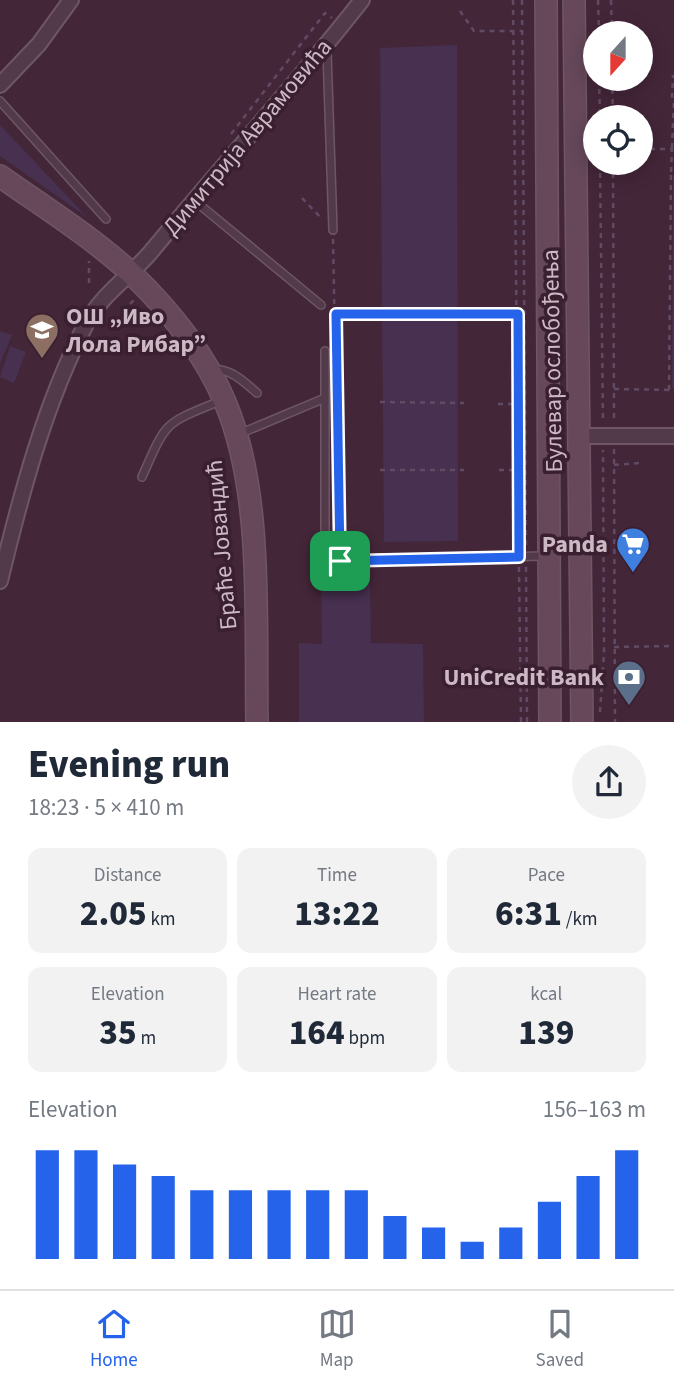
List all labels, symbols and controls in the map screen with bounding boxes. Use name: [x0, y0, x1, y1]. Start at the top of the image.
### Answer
north arrow: [583, 21, 653, 91]
map controls: [583, 21, 653, 175]
street label: Димитрија Аврамовића: [154, 31, 340, 243]
button: locate: [583, 105, 653, 175]
street label: Булевар ослобођења: [533, 249, 572, 473]
place label: ОШ „Иво Лола Рибар”: [65, 299, 206, 362]
school or university icon: ОШ „Иво Лола Рибар”: [23, 311, 61, 360]
street label: Браће Јовандић: [197, 459, 246, 631]
supermarket icon: Panda: [614, 525, 652, 574]
place label: Panda: [542, 527, 608, 562]
pin: [310, 531, 370, 591]
icon: arrive: [321, 542, 359, 580]
bank icon: UniCredit Bank: [610, 658, 648, 707]
place label: UniCredit Bank: [444, 660, 605, 695]
text: Evening run: [28, 738, 230, 792]
button: share: [572, 745, 646, 819]
text: 18:23 · 5 × 410 m: [28, 791, 184, 824]
text: Distance: [94, 862, 161, 889]
text: Time: [317, 862, 357, 889]
text: Pace: [528, 862, 565, 889]
text: 2.05: [80, 889, 147, 939]
text: 13:22: [294, 889, 380, 939]
text: 6:31: [495, 889, 562, 939]
text: km: [147, 906, 176, 933]
text: /km: [562, 906, 598, 933]
text: Elevation: [91, 981, 165, 1008]
text: Heart rate: [297, 981, 376, 1008]
text: kcal: [530, 981, 562, 1008]
text: 35: [99, 1008, 137, 1058]
text: 164: [289, 1008, 345, 1058]
text: 139: [518, 1008, 574, 1058]
text: m: [137, 1025, 156, 1052]
text: bpm: [345, 1025, 385, 1052]
text: Elevation: [28, 1093, 118, 1126]
text: 156–163 m: [543, 1093, 646, 1126]
tab: Home: [90, 1305, 138, 1374]
tab: Map: [318, 1305, 356, 1374]
tab: Saved: [536, 1305, 584, 1374]

